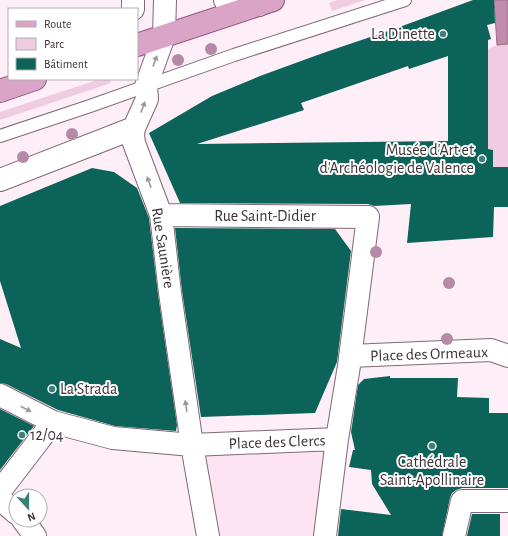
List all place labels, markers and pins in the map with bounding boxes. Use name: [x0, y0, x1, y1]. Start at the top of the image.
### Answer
place label: La Dinette: [371, 26, 435, 42]
marker: La Dinette: [438, 29, 448, 39]
place label: Musée d'Art et d'Archéologie de Valence: [320, 142, 474, 176]
marker: Musée d'Art et d'Archéologie de Valence: [477, 154, 487, 164]
place label: La Strada: [60, 381, 117, 397]
marker: La Strada: [47, 384, 57, 394]
place label: 12/04: [30, 427, 64, 443]
marker: 12/04: [17, 430, 27, 440]
marker: Cathédrale Saint-Apollinaire: [427, 441, 437, 451]
place label: Cathédrale Saint-Apollinaire: [380, 454, 484, 488]

